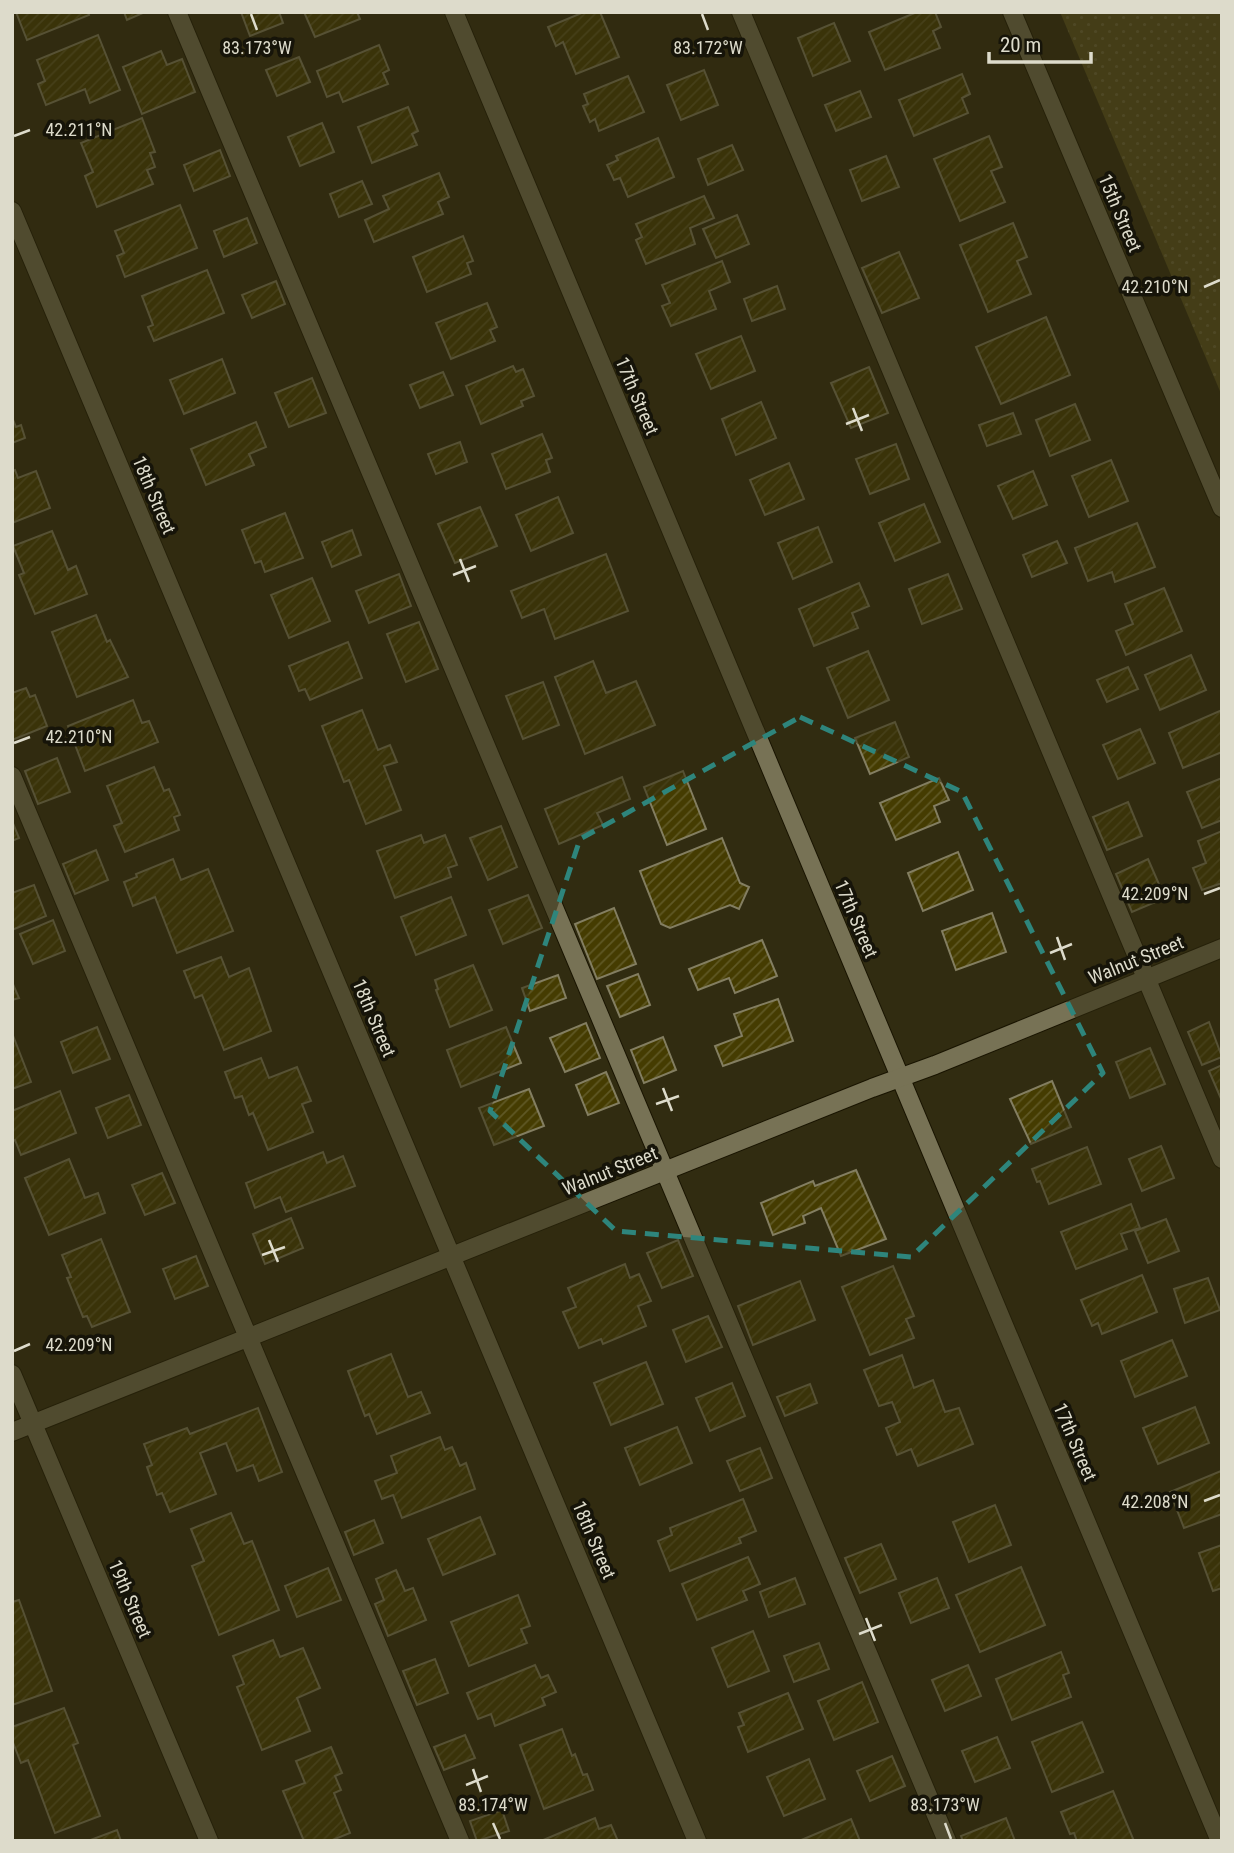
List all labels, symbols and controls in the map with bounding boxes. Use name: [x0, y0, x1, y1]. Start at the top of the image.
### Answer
scale bar: [989, 21, 1090, 65]
text: 20 m: [1000, 33, 1041, 57]
text: 83.173°W: [222, 37, 292, 58]
text: 83.172°W: [673, 37, 743, 58]
text: 42.211°N: [45, 119, 113, 140]
street label: 15th Street: [1093, 171, 1147, 255]
text: 42.210°N: [1121, 276, 1189, 297]
street label: 17th Street: [610, 354, 664, 438]
street label: 18th Street: [127, 453, 181, 537]
text: 42.210°N: [45, 726, 113, 747]
street label: 17th Street: [829, 877, 883, 961]
text: 42.209°N: [1121, 883, 1189, 904]
street label: Walnut Street: [1085, 931, 1187, 989]
street label: 18th Street: [347, 976, 401, 1060]
street label: Walnut Street: [559, 1142, 661, 1200]
text: 42.209°N: [45, 1334, 113, 1355]
street label: 17th Street: [1048, 1400, 1102, 1484]
text: 42.208°N: [1121, 1491, 1189, 1512]
street label: 18th Street: [567, 1498, 621, 1582]
street label: 19th Street: [103, 1557, 157, 1641]
text: 83.174°W: [458, 1794, 528, 1815]
text: 83.173°W: [910, 1794, 980, 1815]

